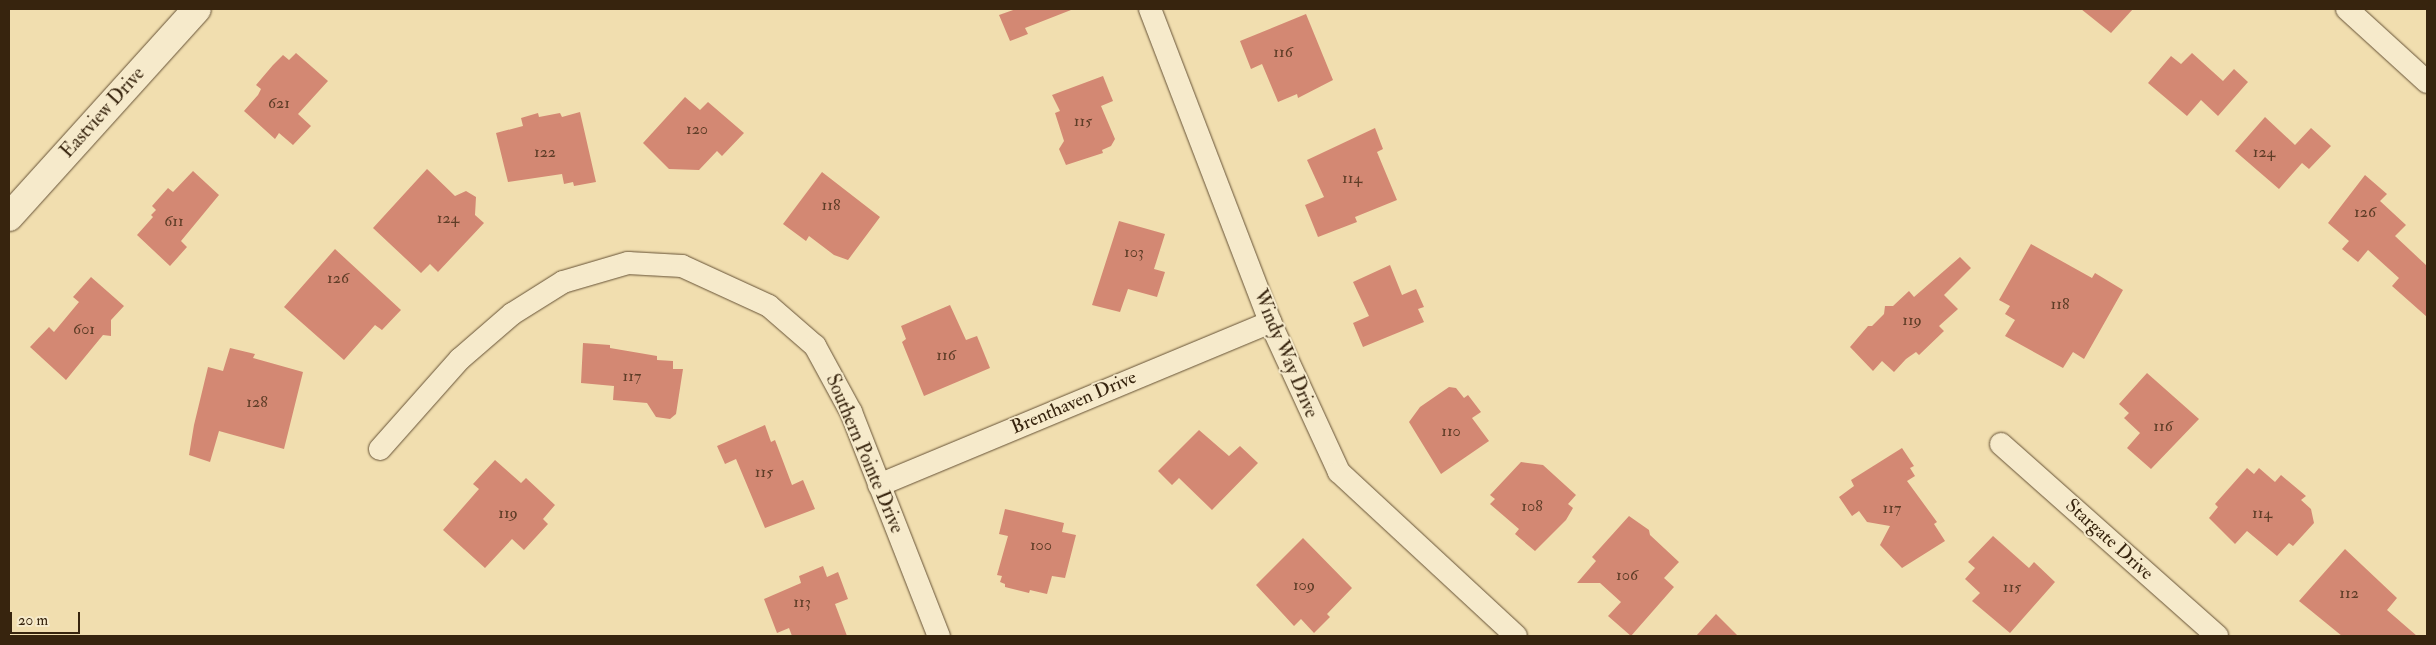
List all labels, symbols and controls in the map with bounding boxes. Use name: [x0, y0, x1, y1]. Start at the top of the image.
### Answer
house number: 116: [1273, 42, 1293, 62]
street label: Eastview Drive: [56, 63, 150, 163]
house number: 621: [268, 93, 290, 113]
house number: 115: [1074, 111, 1092, 131]
house number: 120: [686, 119, 708, 139]
house number: 122: [534, 142, 556, 162]
house number: 124: [2253, 142, 2275, 162]
house number: 114: [1342, 168, 1362, 188]
house number: 118: [822, 195, 840, 215]
house number: 126: [2354, 202, 2376, 222]
house number: 124: [437, 208, 459, 228]
house number: 611: [164, 211, 184, 231]
house number: 103: [1124, 242, 1144, 262]
house number: 126: [327, 268, 349, 288]
street label: Windy Way Drive: [1248, 286, 1322, 422]
house number: 118: [2051, 294, 2069, 314]
house number: 119: [1902, 310, 1922, 330]
house number: 601: [73, 319, 95, 339]
house number: 116: [936, 345, 956, 365]
house number: 117: [623, 366, 641, 386]
street label: Brenthaven Drive: [1008, 366, 1140, 440]
street label: Southern Pointe Drive: [820, 371, 908, 537]
house number: 128: [246, 392, 268, 412]
house number: 116: [2153, 416, 2173, 436]
house number: 110: [1441, 421, 1461, 441]
house number: 115: [755, 462, 773, 482]
street label: Stargate Drive: [2060, 495, 2158, 585]
house number: 108: [1521, 496, 1543, 516]
house number: 117: [1883, 498, 1901, 518]
house number: 119: [498, 503, 518, 523]
house number: 114: [2252, 503, 2272, 523]
house number: 100: [1030, 535, 1052, 555]
house number: 106: [1616, 565, 1638, 585]
house number: 109: [1293, 575, 1315, 595]
house number: 115: [2003, 577, 2021, 597]
house number: 112: [2339, 583, 2359, 603]
house number: 113: [793, 592, 811, 612]
scale bar: [12, 602, 82, 634]
text: 20 m: [18, 611, 48, 630]

